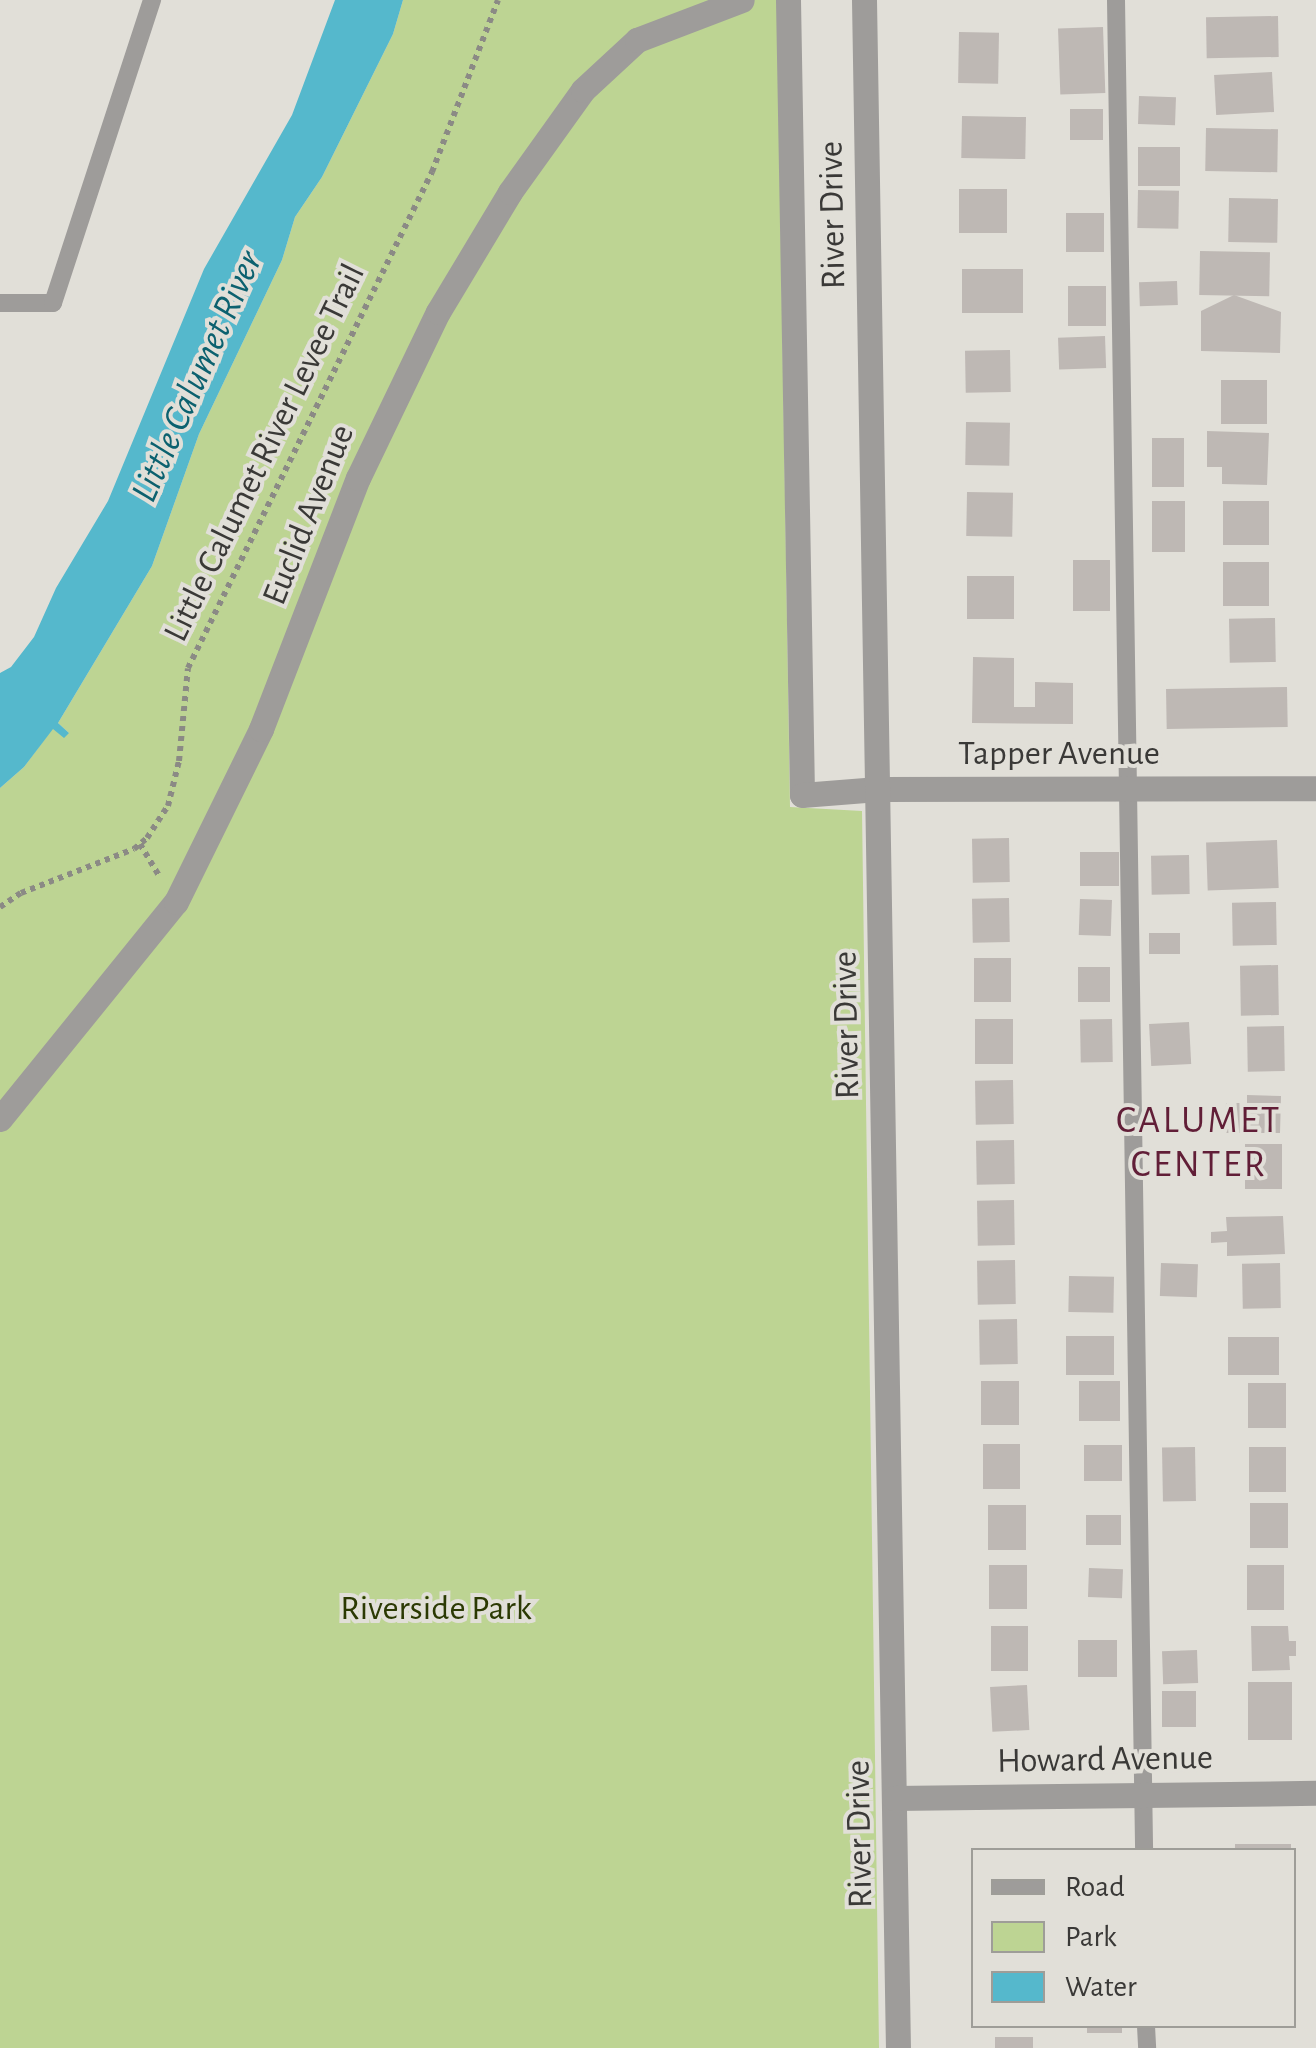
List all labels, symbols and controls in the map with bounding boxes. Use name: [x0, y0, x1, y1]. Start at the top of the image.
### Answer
street label: River Drive: [811, 141, 855, 289]
water label: Little Calumet River: [122, 244, 274, 510]
street label: Little Calumet River Levee Trail: [155, 257, 375, 649]
street label: Euclid Avenue: [254, 419, 364, 611]
street label: Tapper Avenue: [958, 733, 1160, 775]
street label: River Drive: [825, 951, 869, 1099]
district label: CALUMET CENTER: [1116, 1099, 1282, 1188]
park label: Riverside Park: [340, 1588, 532, 1630]
street label: Howard Avenue: [997, 1737, 1213, 1783]
street label: River Drive: [838, 1760, 882, 1908]
legend: [971, 1848, 1296, 2028]
text: Road: [1065, 1872, 1125, 1902]
text: Park: [1065, 1922, 1117, 1952]
text: Water: [1065, 1972, 1137, 2002]

